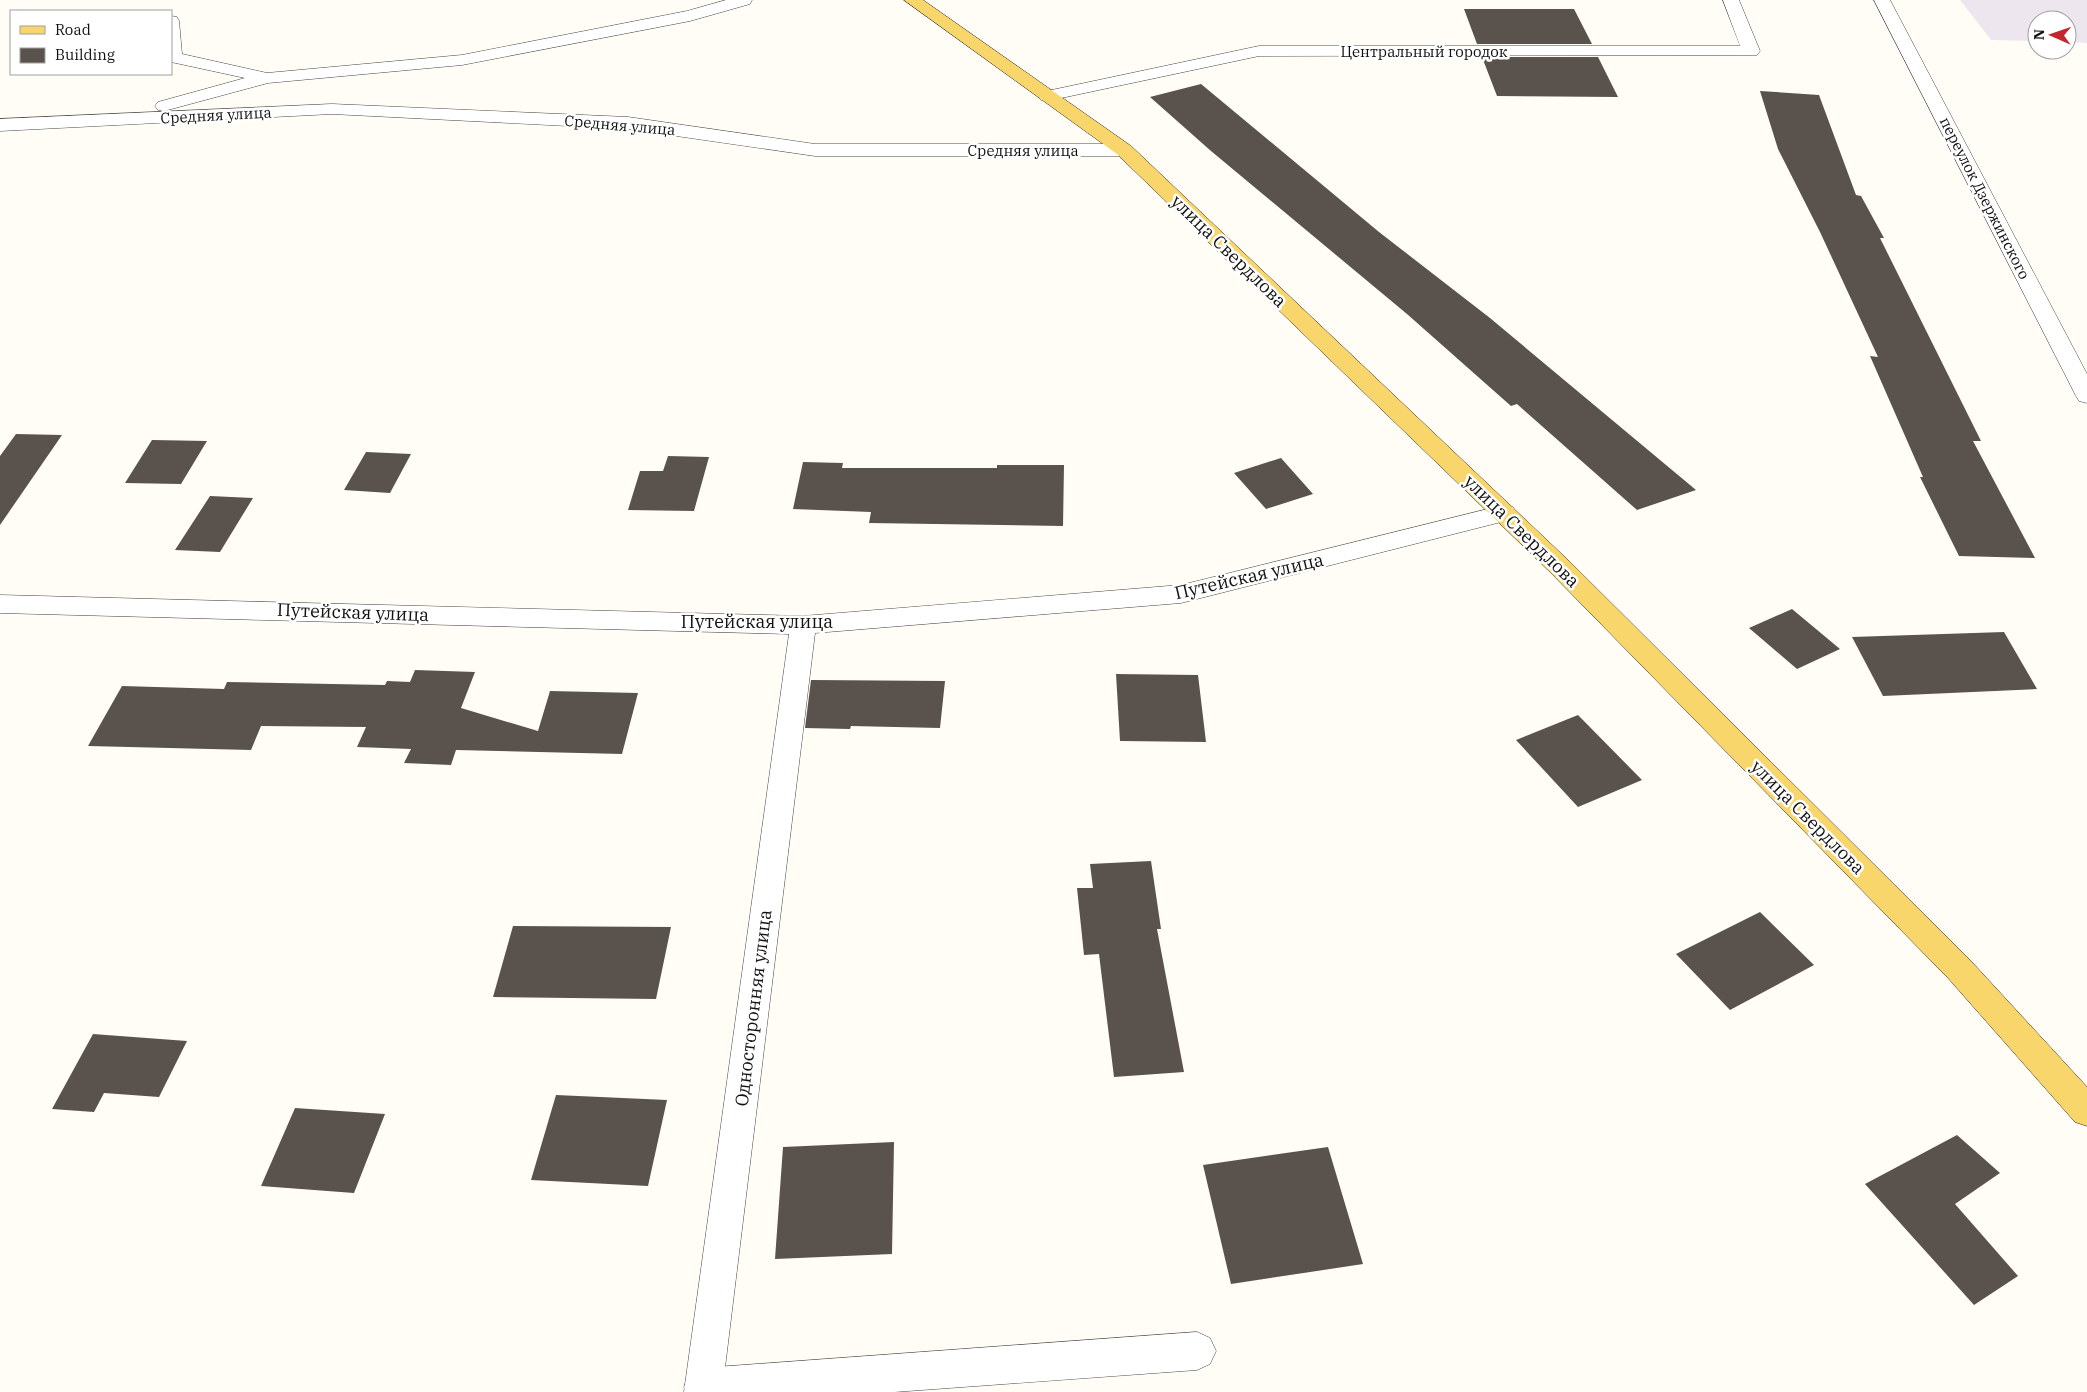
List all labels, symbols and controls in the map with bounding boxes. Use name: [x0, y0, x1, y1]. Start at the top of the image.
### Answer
legend: [10, 10, 172, 75]
north arrow: [2027, 10, 2077, 60]
text: Road: [55, 20, 91, 39]
text: N: [2030, 29, 2048, 40]
street label: Центральный городок: [1341, 42, 1508, 61]
text: Building: [55, 45, 115, 64]
street label: Средняя улица: [160, 103, 272, 127]
street label: Средняя улица: [564, 111, 676, 139]
street label: переулок Дзержинского: [1936, 114, 2034, 282]
street label: Средняя улица: [967, 141, 1079, 160]
street label: улица Свердлова: [1166, 190, 1292, 312]
street label: улица Свердлова: [1459, 470, 1585, 592]
street label: Путейская улица: [1172, 548, 1326, 604]
street label: Путейская улица: [277, 598, 430, 626]
street label: Путейская улица: [681, 610, 833, 633]
street label: улица Свердлова: [1746, 755, 1870, 879]
street label: Односторонняя улица: [730, 908, 776, 1108]

